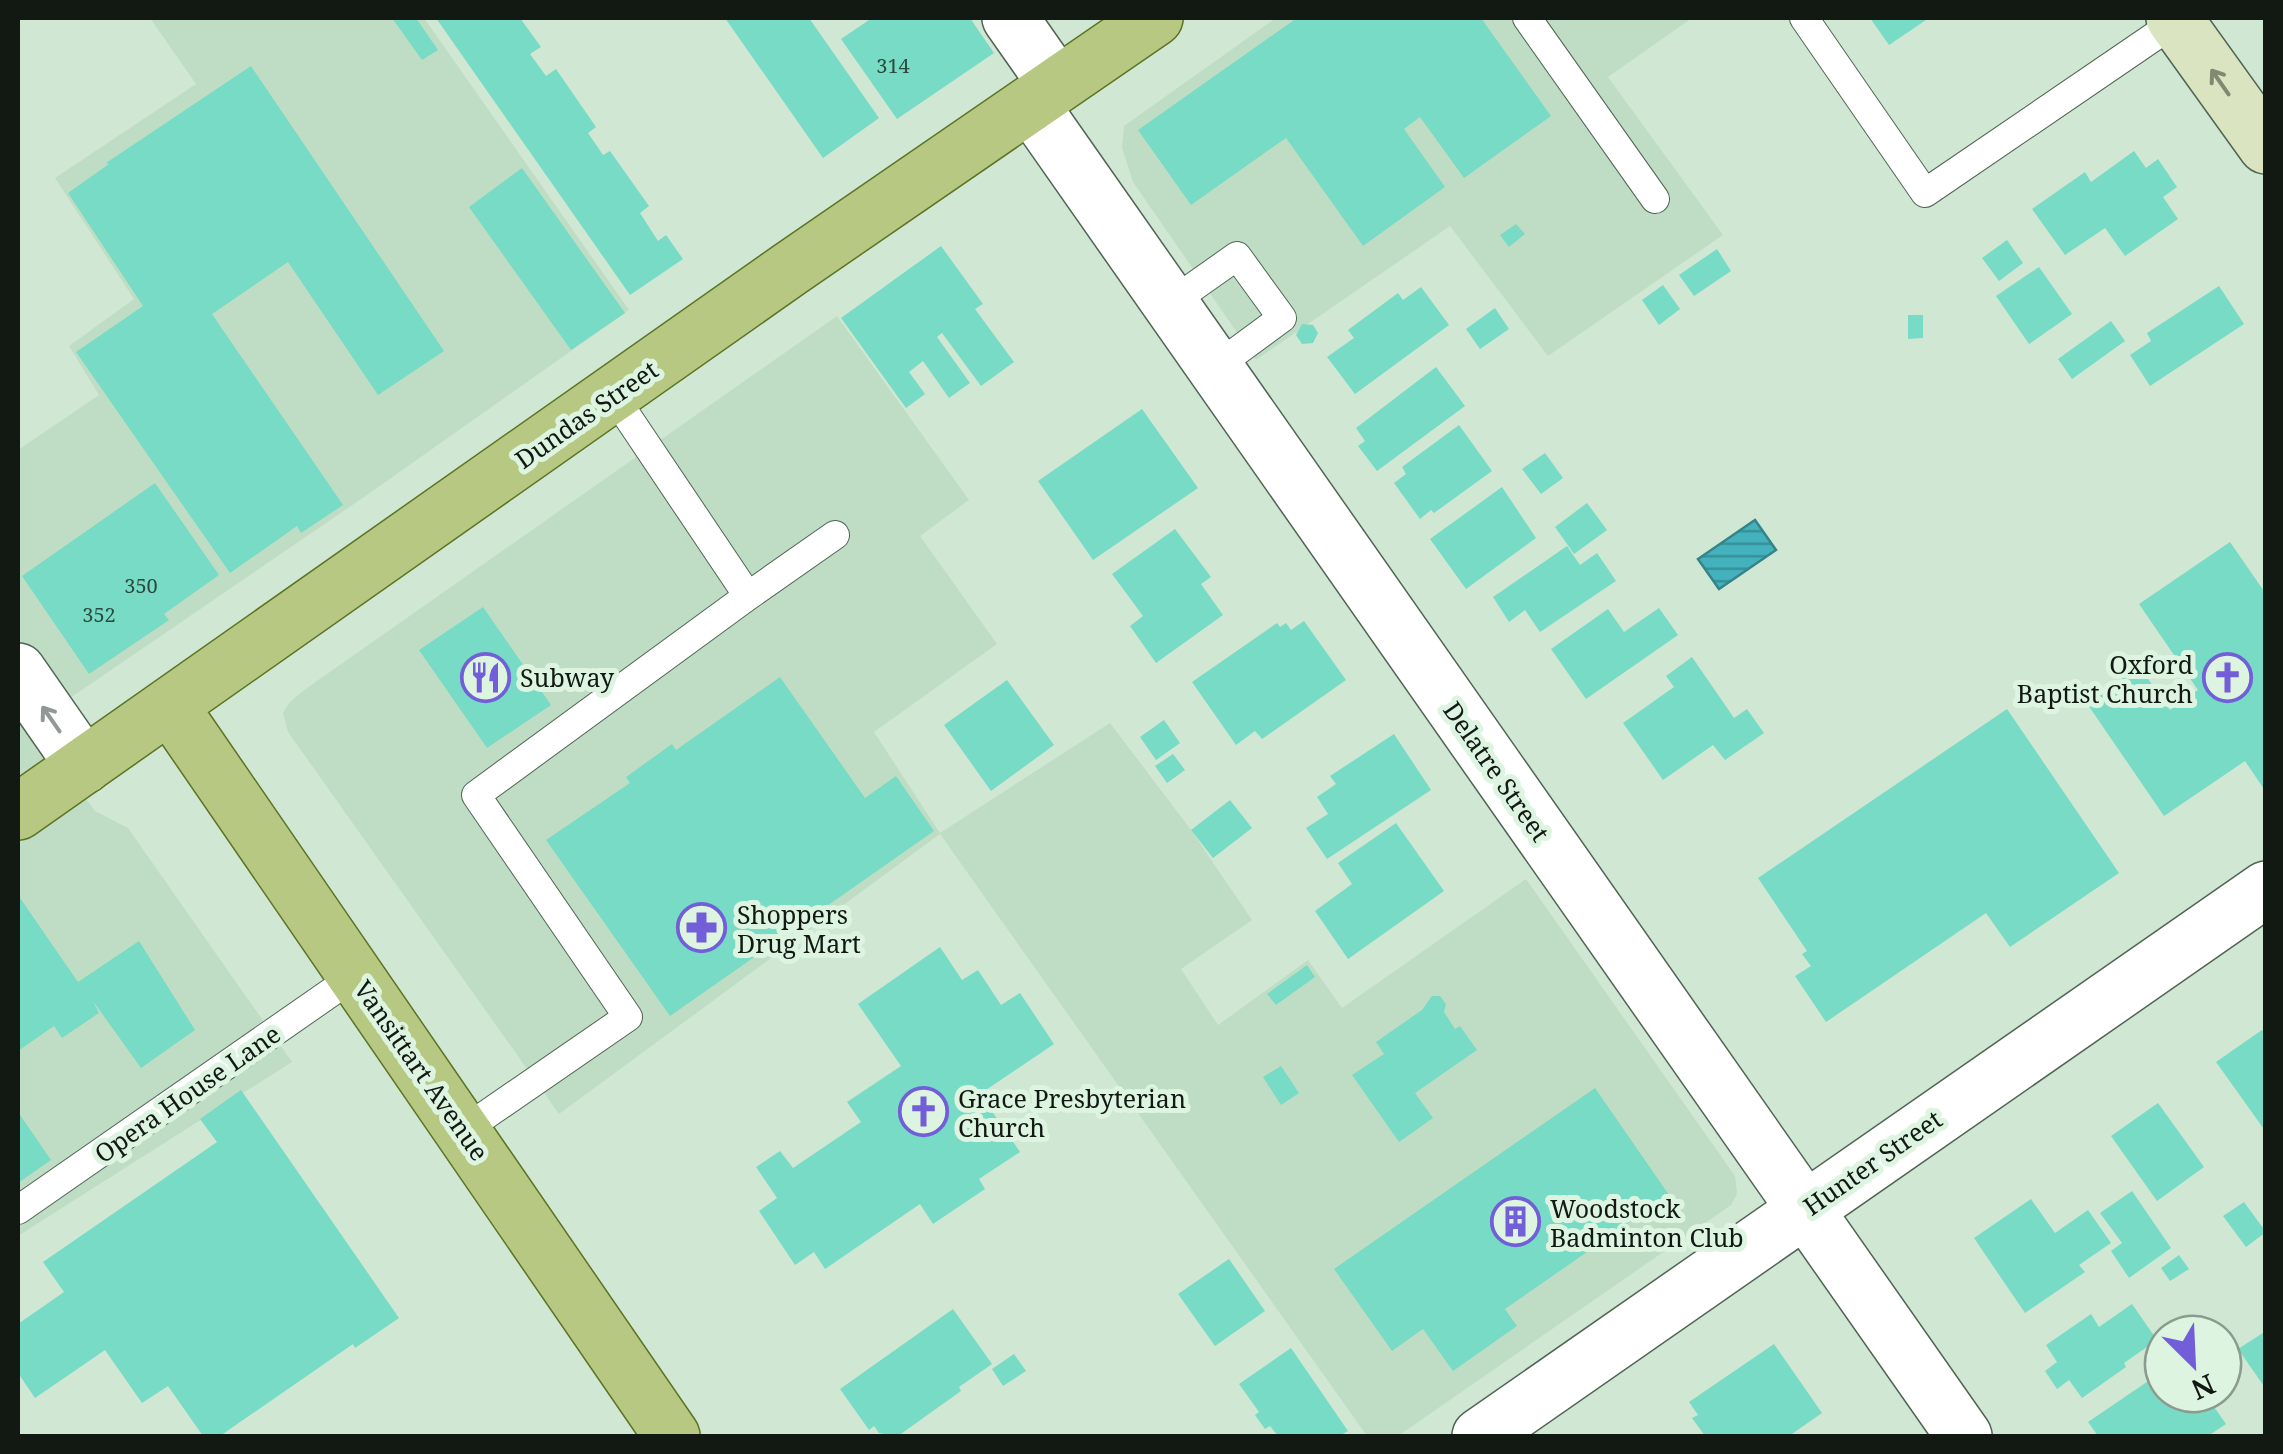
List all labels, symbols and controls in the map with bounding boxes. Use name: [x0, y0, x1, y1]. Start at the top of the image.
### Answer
house number: 314: [876, 52, 910, 79]
one-way arrow: [2210, 68, 2231, 96]
street label: Dundas Street: [508, 352, 664, 476]
house number: 350: [124, 572, 158, 599]
house number: 352: [82, 601, 116, 628]
place label: Oxford Baptist Church: [2017, 647, 2193, 710]
restaurant icon: Subway: [459, 651, 511, 703]
church icon: Oxford Baptist Church: [2202, 652, 2254, 704]
place label: Subway: [520, 660, 615, 694]
street label: Delatre Street: [1436, 694, 1558, 848]
one-way arrow: [41, 705, 62, 733]
place label: Shoppers Drug Mart: [737, 897, 861, 960]
pharmacy icon: Shoppers Drug Mart: [676, 902, 728, 954]
street label: Vansittart Avenue: [347, 973, 497, 1167]
street label: Opera House Lane: [87, 1016, 287, 1170]
place label: Grace Presbyterian Church: [958, 1081, 1186, 1144]
church icon: Grace Presbyterian Church: [897, 1086, 949, 1138]
street label: Hunter Street: [1796, 1102, 1948, 1222]
place label: Woodstock Badminton Club: [1550, 1191, 1744, 1254]
building icon: Woodstock Badminton Club: [1489, 1196, 1541, 1248]
north arrow: [2143, 1314, 2243, 1414]
text: N: [2186, 1366, 2221, 1410]

